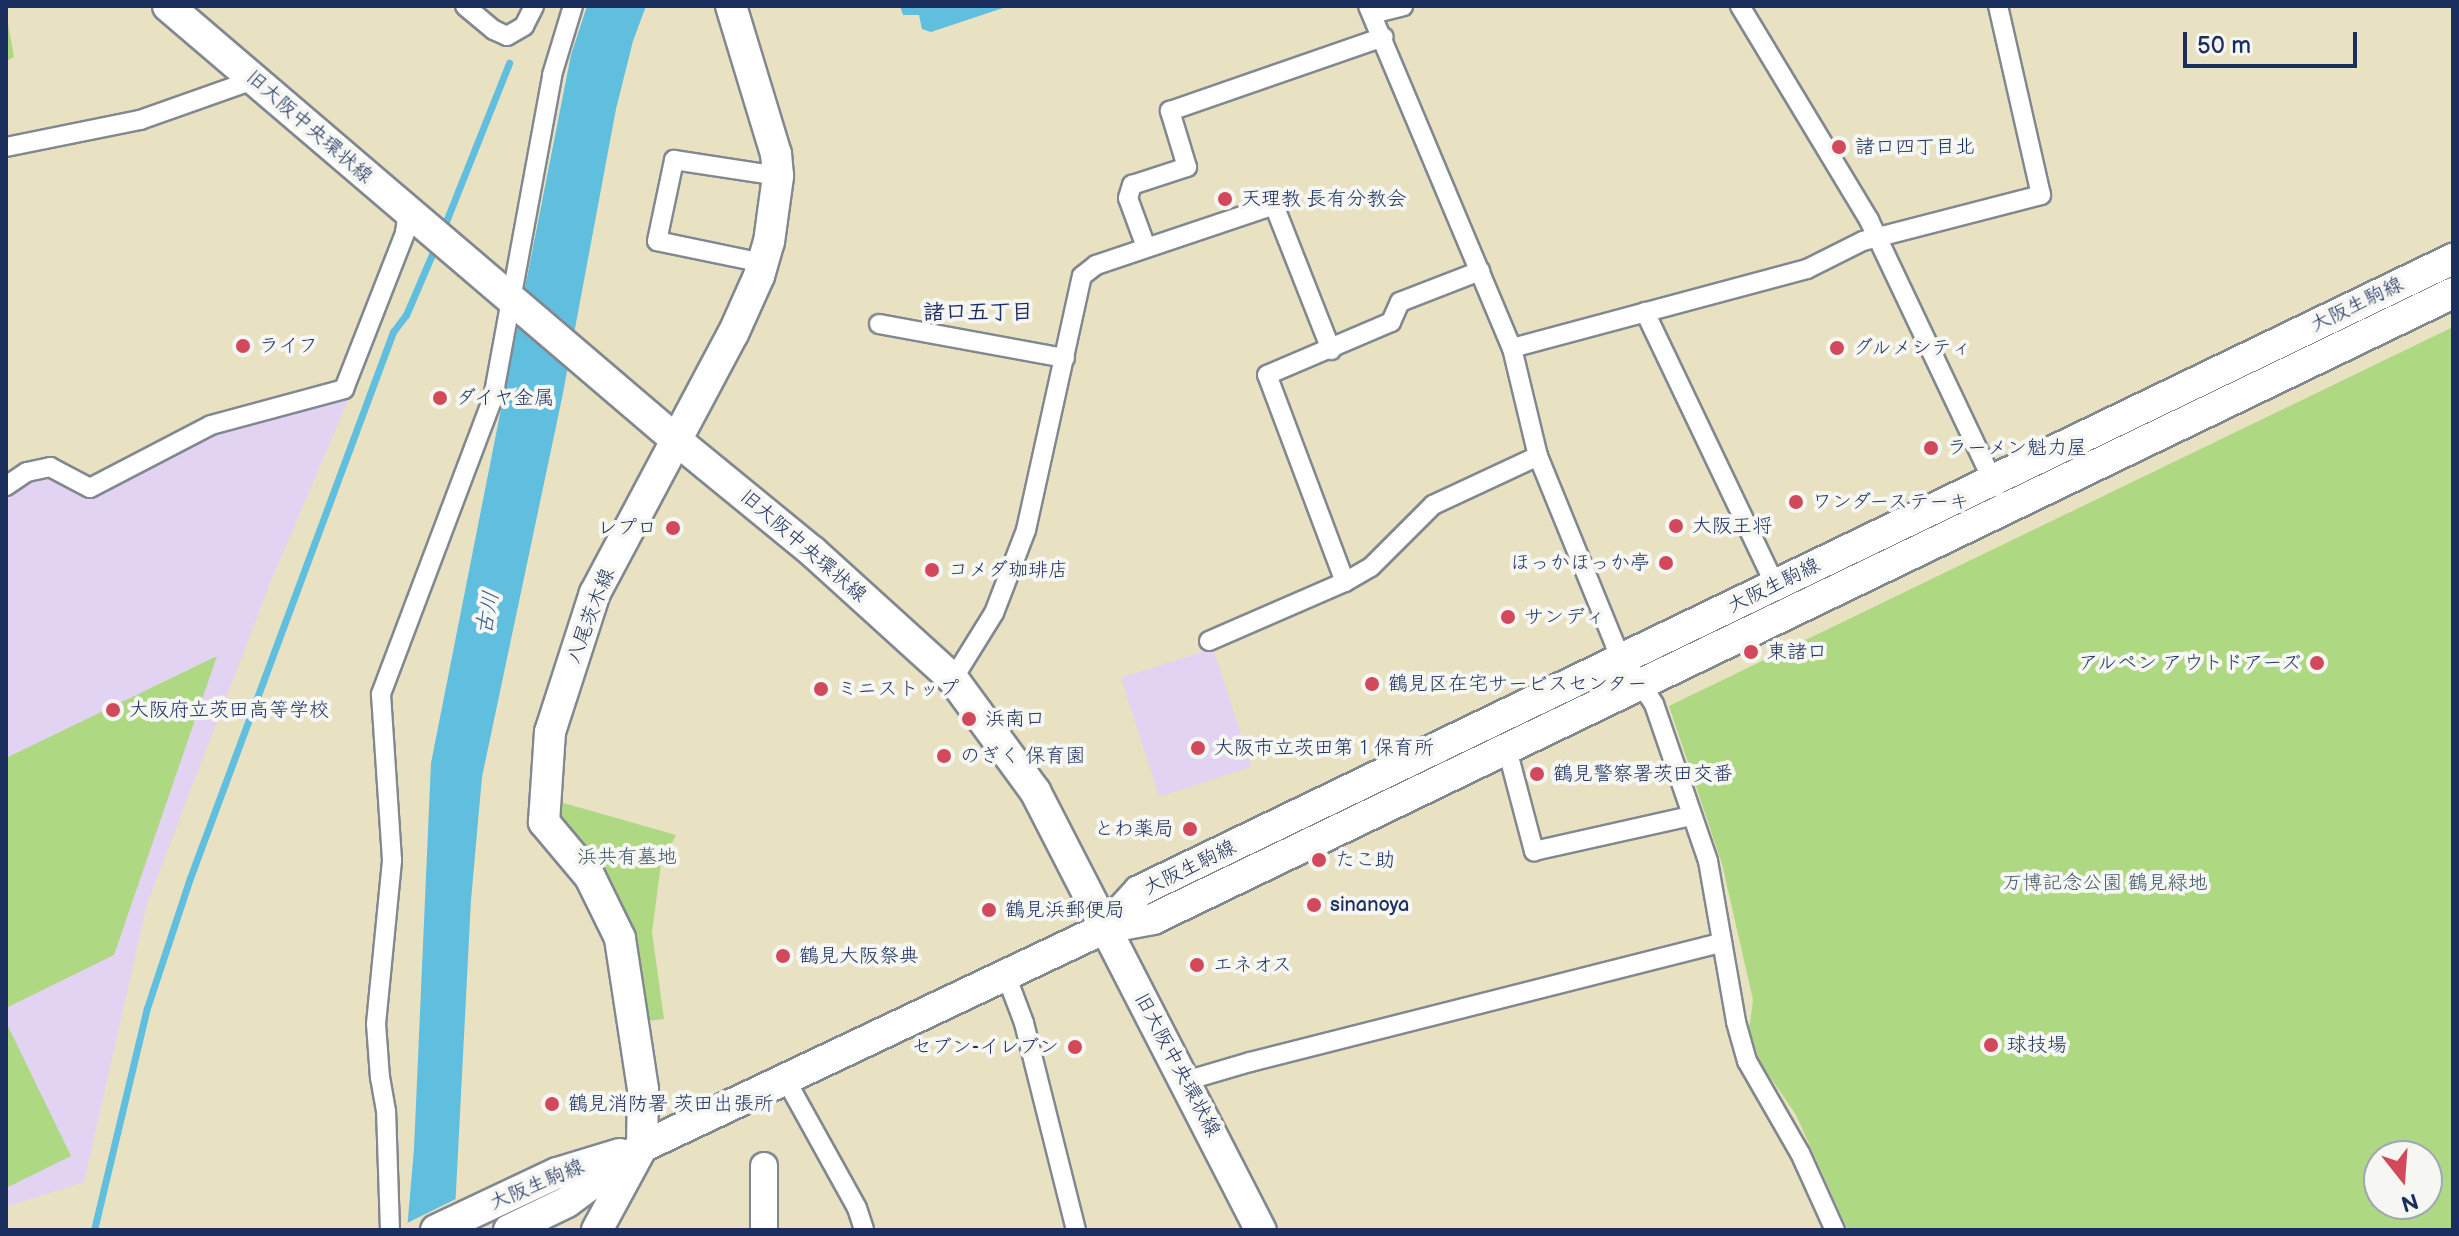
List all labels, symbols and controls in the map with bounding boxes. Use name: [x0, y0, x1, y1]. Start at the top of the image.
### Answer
scale bar: [2187, 16, 2361, 66]
text: 50 m: [2197, 31, 2251, 60]
street label: 旧大阪中央環状線: [241, 65, 377, 189]
place label: 諸口四丁目北: [1855, 135, 1975, 159]
marker: 諸口四丁目北: [1830, 138, 1848, 156]
place label: 天理教 長有分教会: [1241, 187, 1406, 211]
marker: 天理教 長有分教会: [1216, 190, 1234, 208]
street label: 大阪生駒線: [2307, 272, 2407, 338]
district label: 諸口五丁目: [923, 300, 1033, 326]
place label: ライフ: [259, 334, 319, 358]
place label: グルメシティ: [1853, 336, 1973, 360]
marker: ライフ: [234, 337, 252, 355]
marker: グルメシティ: [1828, 339, 1846, 357]
place label: ダイヤ金属: [456, 386, 556, 410]
marker: ダイヤ金属: [431, 389, 449, 407]
place label: ラーメン魁力屋: [1947, 436, 2087, 460]
marker: ラーメン魁力屋: [1922, 439, 1940, 457]
street label: 旧大阪中央環状線: [735, 484, 871, 608]
place label: ワンダーステーキ: [1812, 490, 1970, 514]
marker: ワンダーステーキ: [1787, 493, 1805, 511]
place label: 大阪王将: [1692, 514, 1772, 538]
place label: レプロ: [597, 516, 657, 540]
marker: 大阪王将: [1667, 517, 1685, 535]
marker: レプロ: [664, 519, 682, 537]
place label: ほっかほっか亭: [1510, 551, 1650, 575]
street label: 大阪生駒線: [1724, 553, 1824, 619]
marker: ほっかほっか亭: [1657, 554, 1675, 572]
place label: コメダ珈琲店: [948, 558, 1068, 582]
marker: コメダ珈琲店: [923, 561, 941, 579]
street label: 八尾茨木線: [562, 565, 620, 667]
water label: 古川: [471, 589, 505, 637]
place label: サンディ: [1524, 605, 1604, 629]
marker: サンディ: [1499, 608, 1517, 626]
place label: 東諸口: [1767, 640, 1827, 664]
marker: 東諸口: [1742, 643, 1760, 661]
place label: アルペン アウトドアーズ: [2076, 651, 2301, 675]
marker: アルペン アウトドアーズ: [2308, 654, 2326, 672]
place label: 鶴見区在宅サービスセンター: [1388, 672, 1648, 696]
marker: 鶴見区在宅サービスセンター: [1363, 675, 1381, 693]
place label: ミニストップ: [837, 677, 957, 701]
marker: ミニストップ: [812, 680, 830, 698]
place label: 大阪府立茨田高等学校: [129, 698, 329, 722]
marker: 大阪府立茨田高等学校: [104, 701, 122, 719]
place label: 浜南口: [985, 707, 1045, 731]
marker: 浜南口: [960, 710, 978, 728]
place label: 大阪市立茨田第１保育所: [1214, 736, 1434, 760]
marker: 大阪市立茨田第１保育所: [1189, 739, 1207, 757]
place label: のぎく 保育園: [960, 744, 1085, 768]
marker: のぎく 保育園: [935, 747, 953, 765]
place label: 鶴見警察署茨田交番: [1553, 762, 1733, 786]
marker: 鶴見警察署茨田交番: [1528, 765, 1546, 783]
place label: とわ薬局: [1094, 817, 1174, 841]
marker: とわ薬局: [1181, 820, 1199, 838]
street label: 大阪生駒線: [1140, 835, 1240, 901]
park label: 浜共有墓地: [577, 845, 677, 869]
place label: たこ助: [1335, 848, 1395, 872]
marker: たこ助: [1310, 851, 1328, 869]
park label: 万博記念公園 鶴見緑地: [2002, 871, 2208, 895]
place label: sinanoya: [1330, 893, 1409, 917]
marker: sinanoya: [1305, 896, 1323, 914]
place label: 鶴見浜郵便局: [1005, 898, 1125, 922]
marker: 鶴見浜郵便局: [980, 901, 998, 919]
place label: 鶴見大阪祭典: [799, 944, 919, 968]
marker: 鶴見大阪祭典: [774, 947, 792, 965]
place label: エネオス: [1213, 953, 1293, 977]
marker: エネオス: [1188, 956, 1206, 974]
street label: 旧大阪中央環状線: [1129, 989, 1225, 1141]
place label: 球技場: [2007, 1033, 2067, 1057]
place label: セブン-イレブン: [912, 1035, 1059, 1059]
marker: 球技場: [1982, 1036, 2000, 1054]
marker: セブン-イレブン: [1066, 1038, 1084, 1056]
place label: 鶴見消防署 茨田出張所: [568, 1092, 773, 1116]
marker: 鶴見消防署 茨田出張所: [543, 1095, 561, 1113]
north arrow: [2363, 1140, 2443, 1220]
street label: 大阪生駒線: [486, 1154, 588, 1216]
text: N: [2398, 1186, 2421, 1217]

